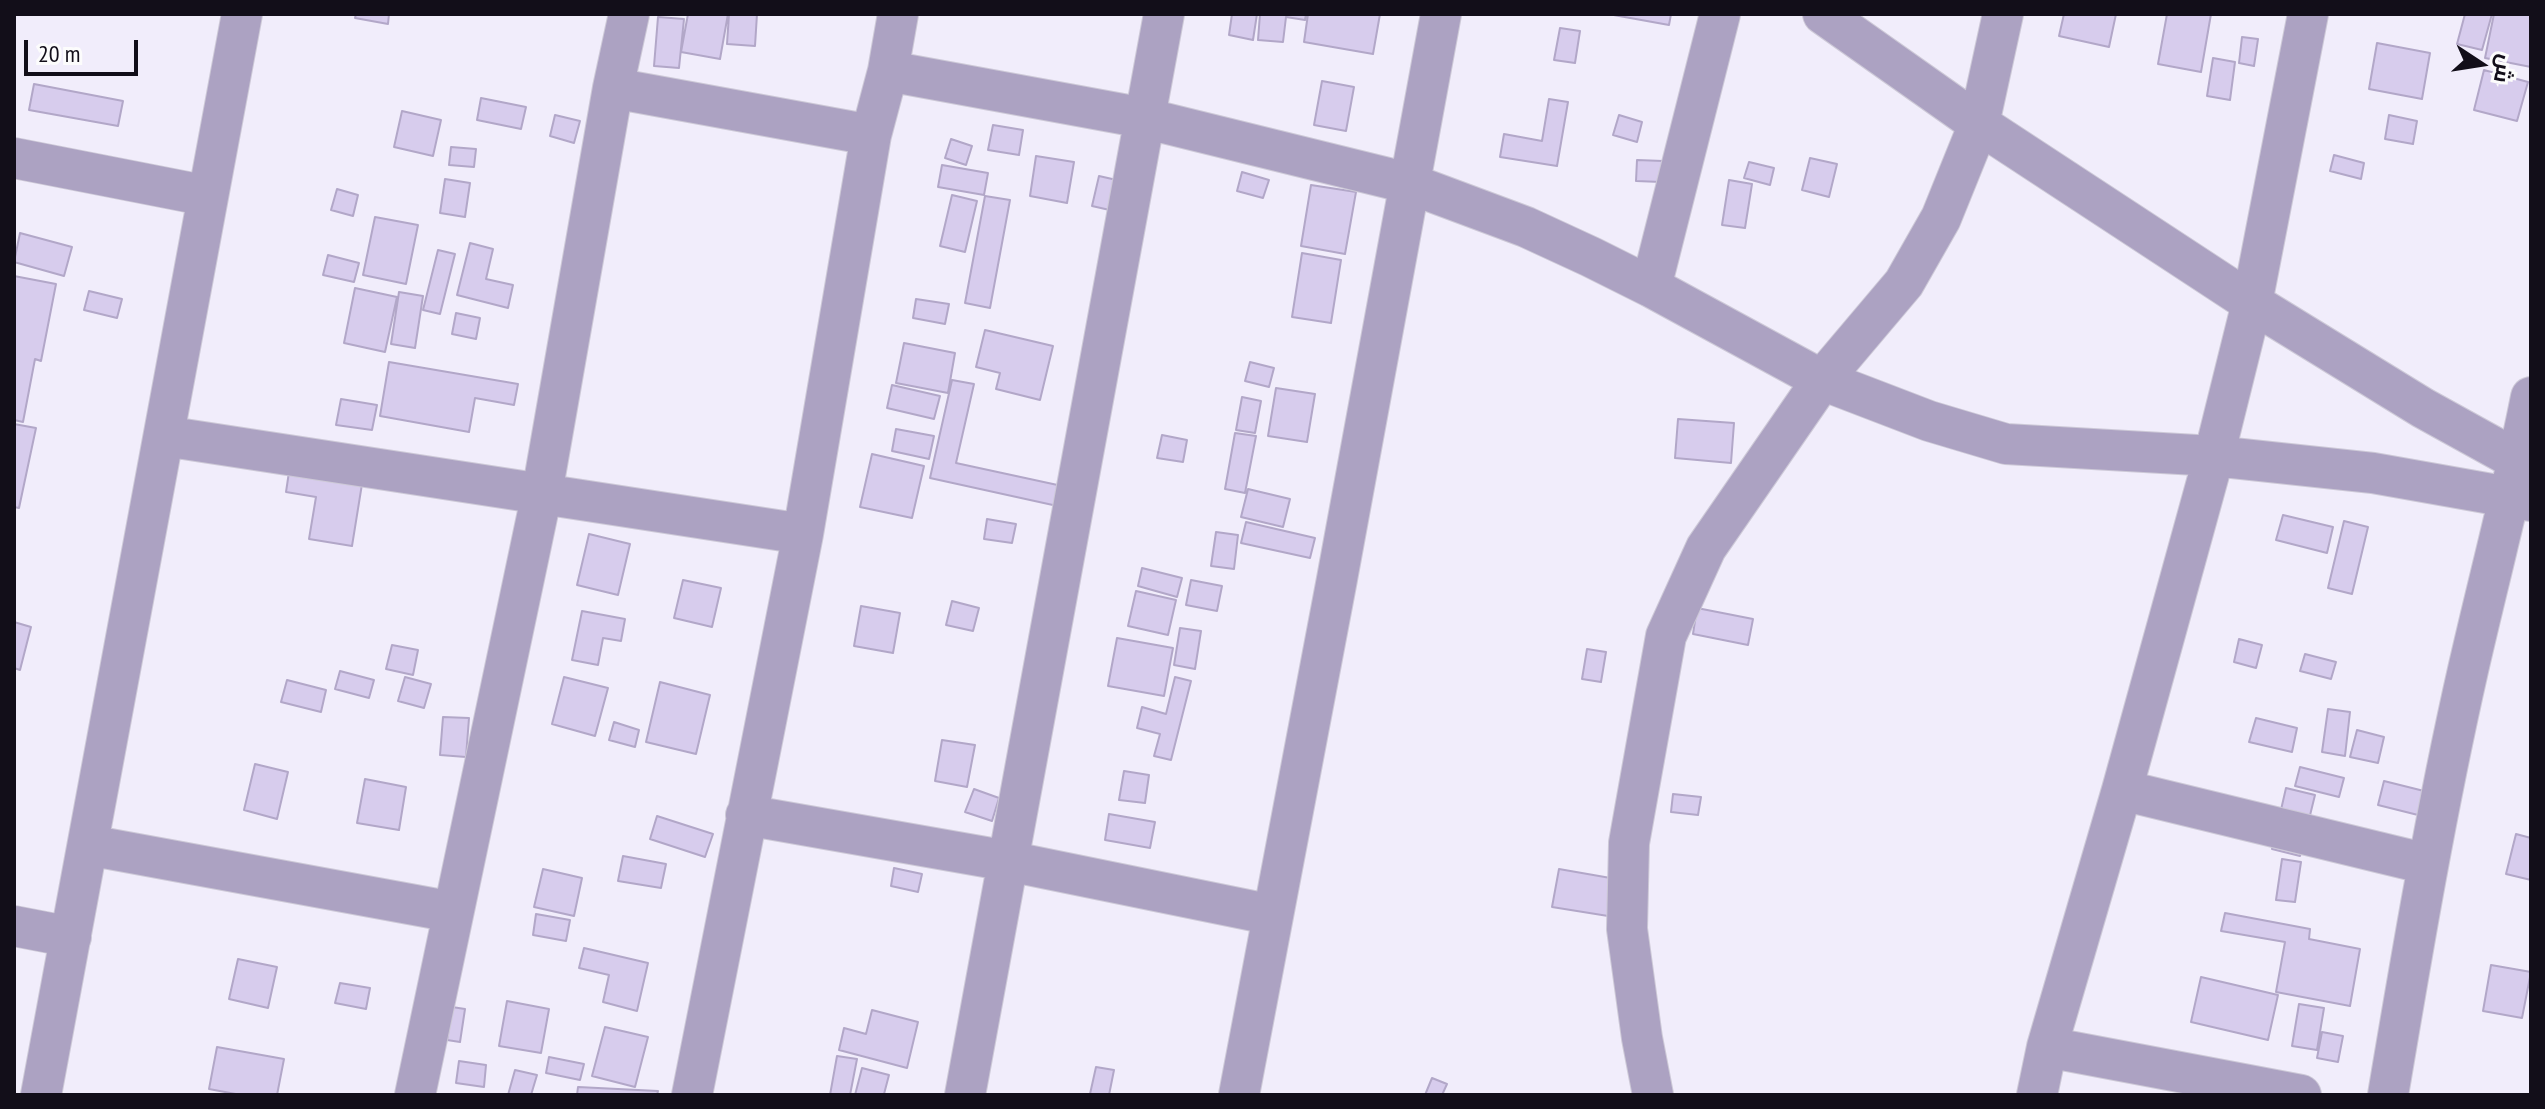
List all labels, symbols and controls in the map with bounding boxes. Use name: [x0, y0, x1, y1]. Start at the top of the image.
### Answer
scale bar: [28, 24, 142, 74]
north arrow: [2441, 24, 2521, 104]
text: 20 m: [38, 38, 80, 69]
text: ش: [2488, 52, 2521, 86]

